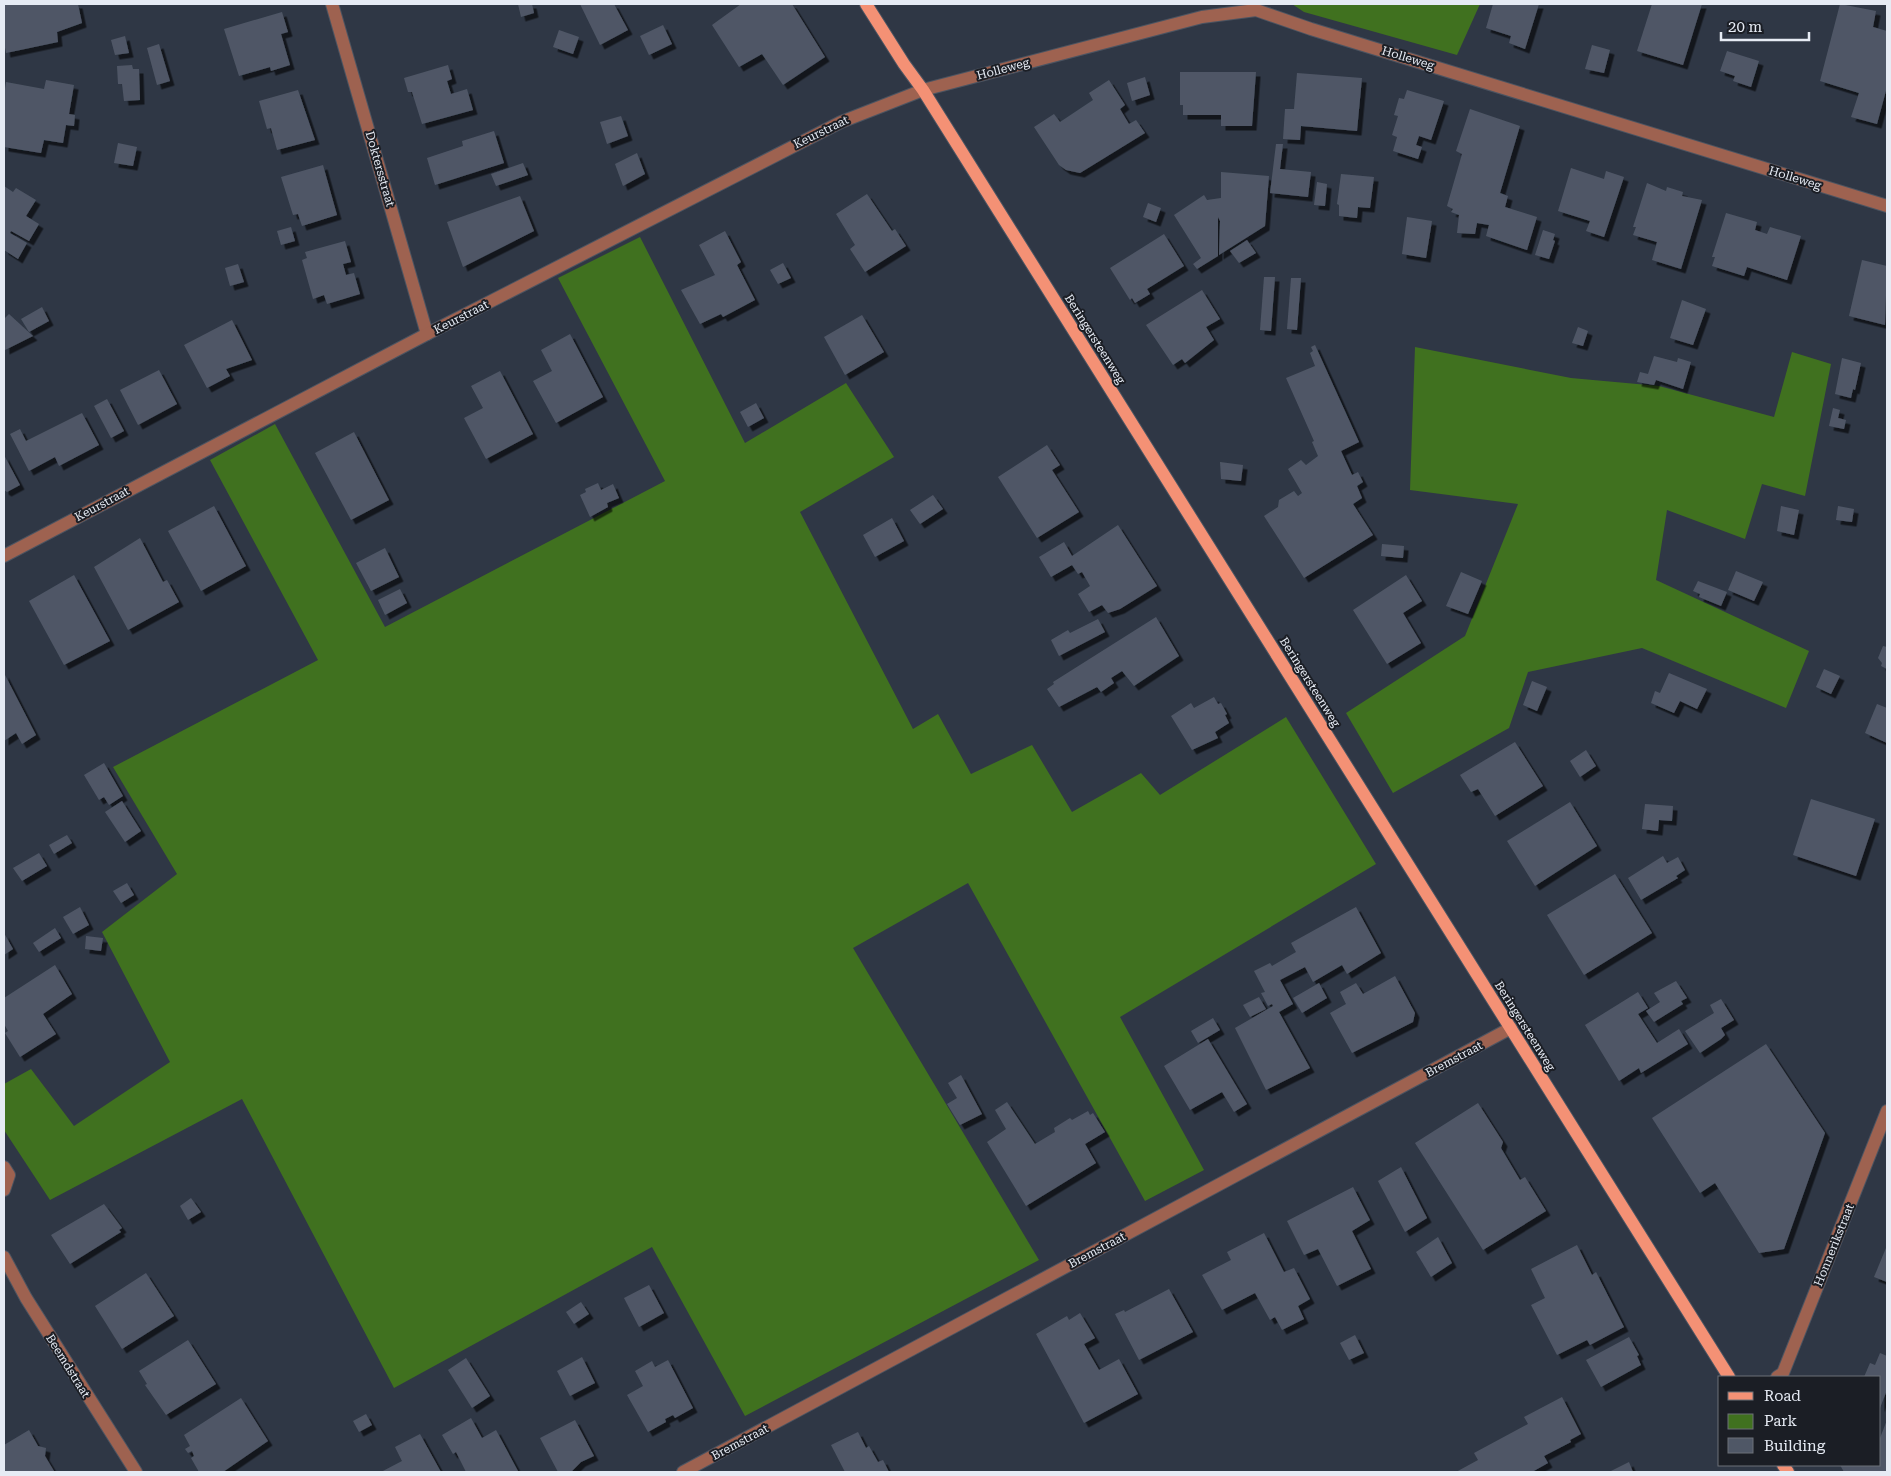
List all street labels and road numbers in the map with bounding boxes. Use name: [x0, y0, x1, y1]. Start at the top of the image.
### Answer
street label: Holleweg: [1380, 43, 1436, 73]
street label: Holleweg: [975, 55, 1031, 83]
street label: Keurstraat: [791, 112, 851, 151]
street label: Doktersstraat: [363, 130, 398, 209]
street label: Holleweg: [1767, 163, 1823, 193]
street label: Beringersteenweg: [1062, 292, 1128, 387]
street label: Keurstraat: [431, 297, 491, 337]
street label: Keurstraat: [72, 484, 132, 524]
street label: Beringersteenweg: [1277, 635, 1343, 730]
street label: Beringersteenweg: [1492, 979, 1558, 1074]
street label: Bremstraat: [1423, 1038, 1485, 1080]
street label: Honnerikstraat: [1811, 1201, 1857, 1288]
street label: Bremstraat: [1066, 1229, 1128, 1271]
street label: Beemdstraat: [43, 1332, 93, 1401]
street label: Bremstraat: [709, 1421, 771, 1463]

